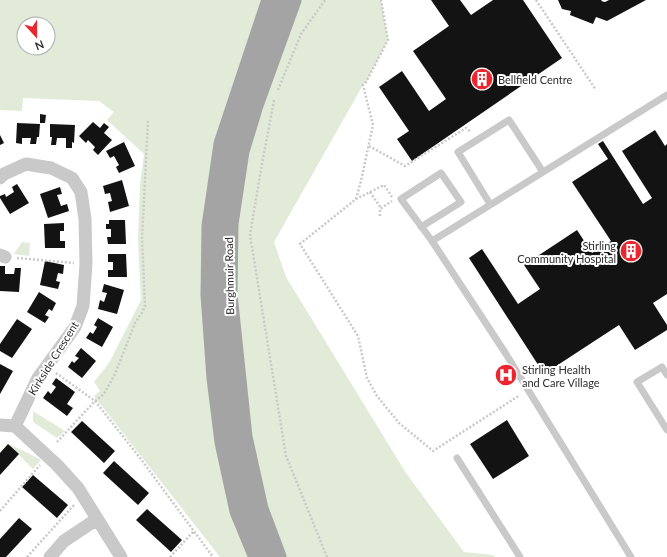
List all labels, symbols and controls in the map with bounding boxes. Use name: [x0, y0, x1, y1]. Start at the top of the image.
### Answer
north arrow: [16, 16, 56, 56]
text: N: [33, 38, 46, 53]
building icon: Bellfield Centre: [469, 66, 495, 92]
place label: Bellfield Centre: [498, 73, 573, 86]
street label: Burghmuir Road: [222, 237, 236, 315]
building icon: Stirling Community Hospital: [618, 238, 644, 264]
place label: Stirling Community Hospital: [517, 239, 616, 265]
street label: Kirkside Crescent: [25, 319, 81, 397]
hospital icon: Stirling Health and Care Village: [493, 362, 519, 388]
place label: Stirling Health and Care Village: [522, 363, 600, 389]

